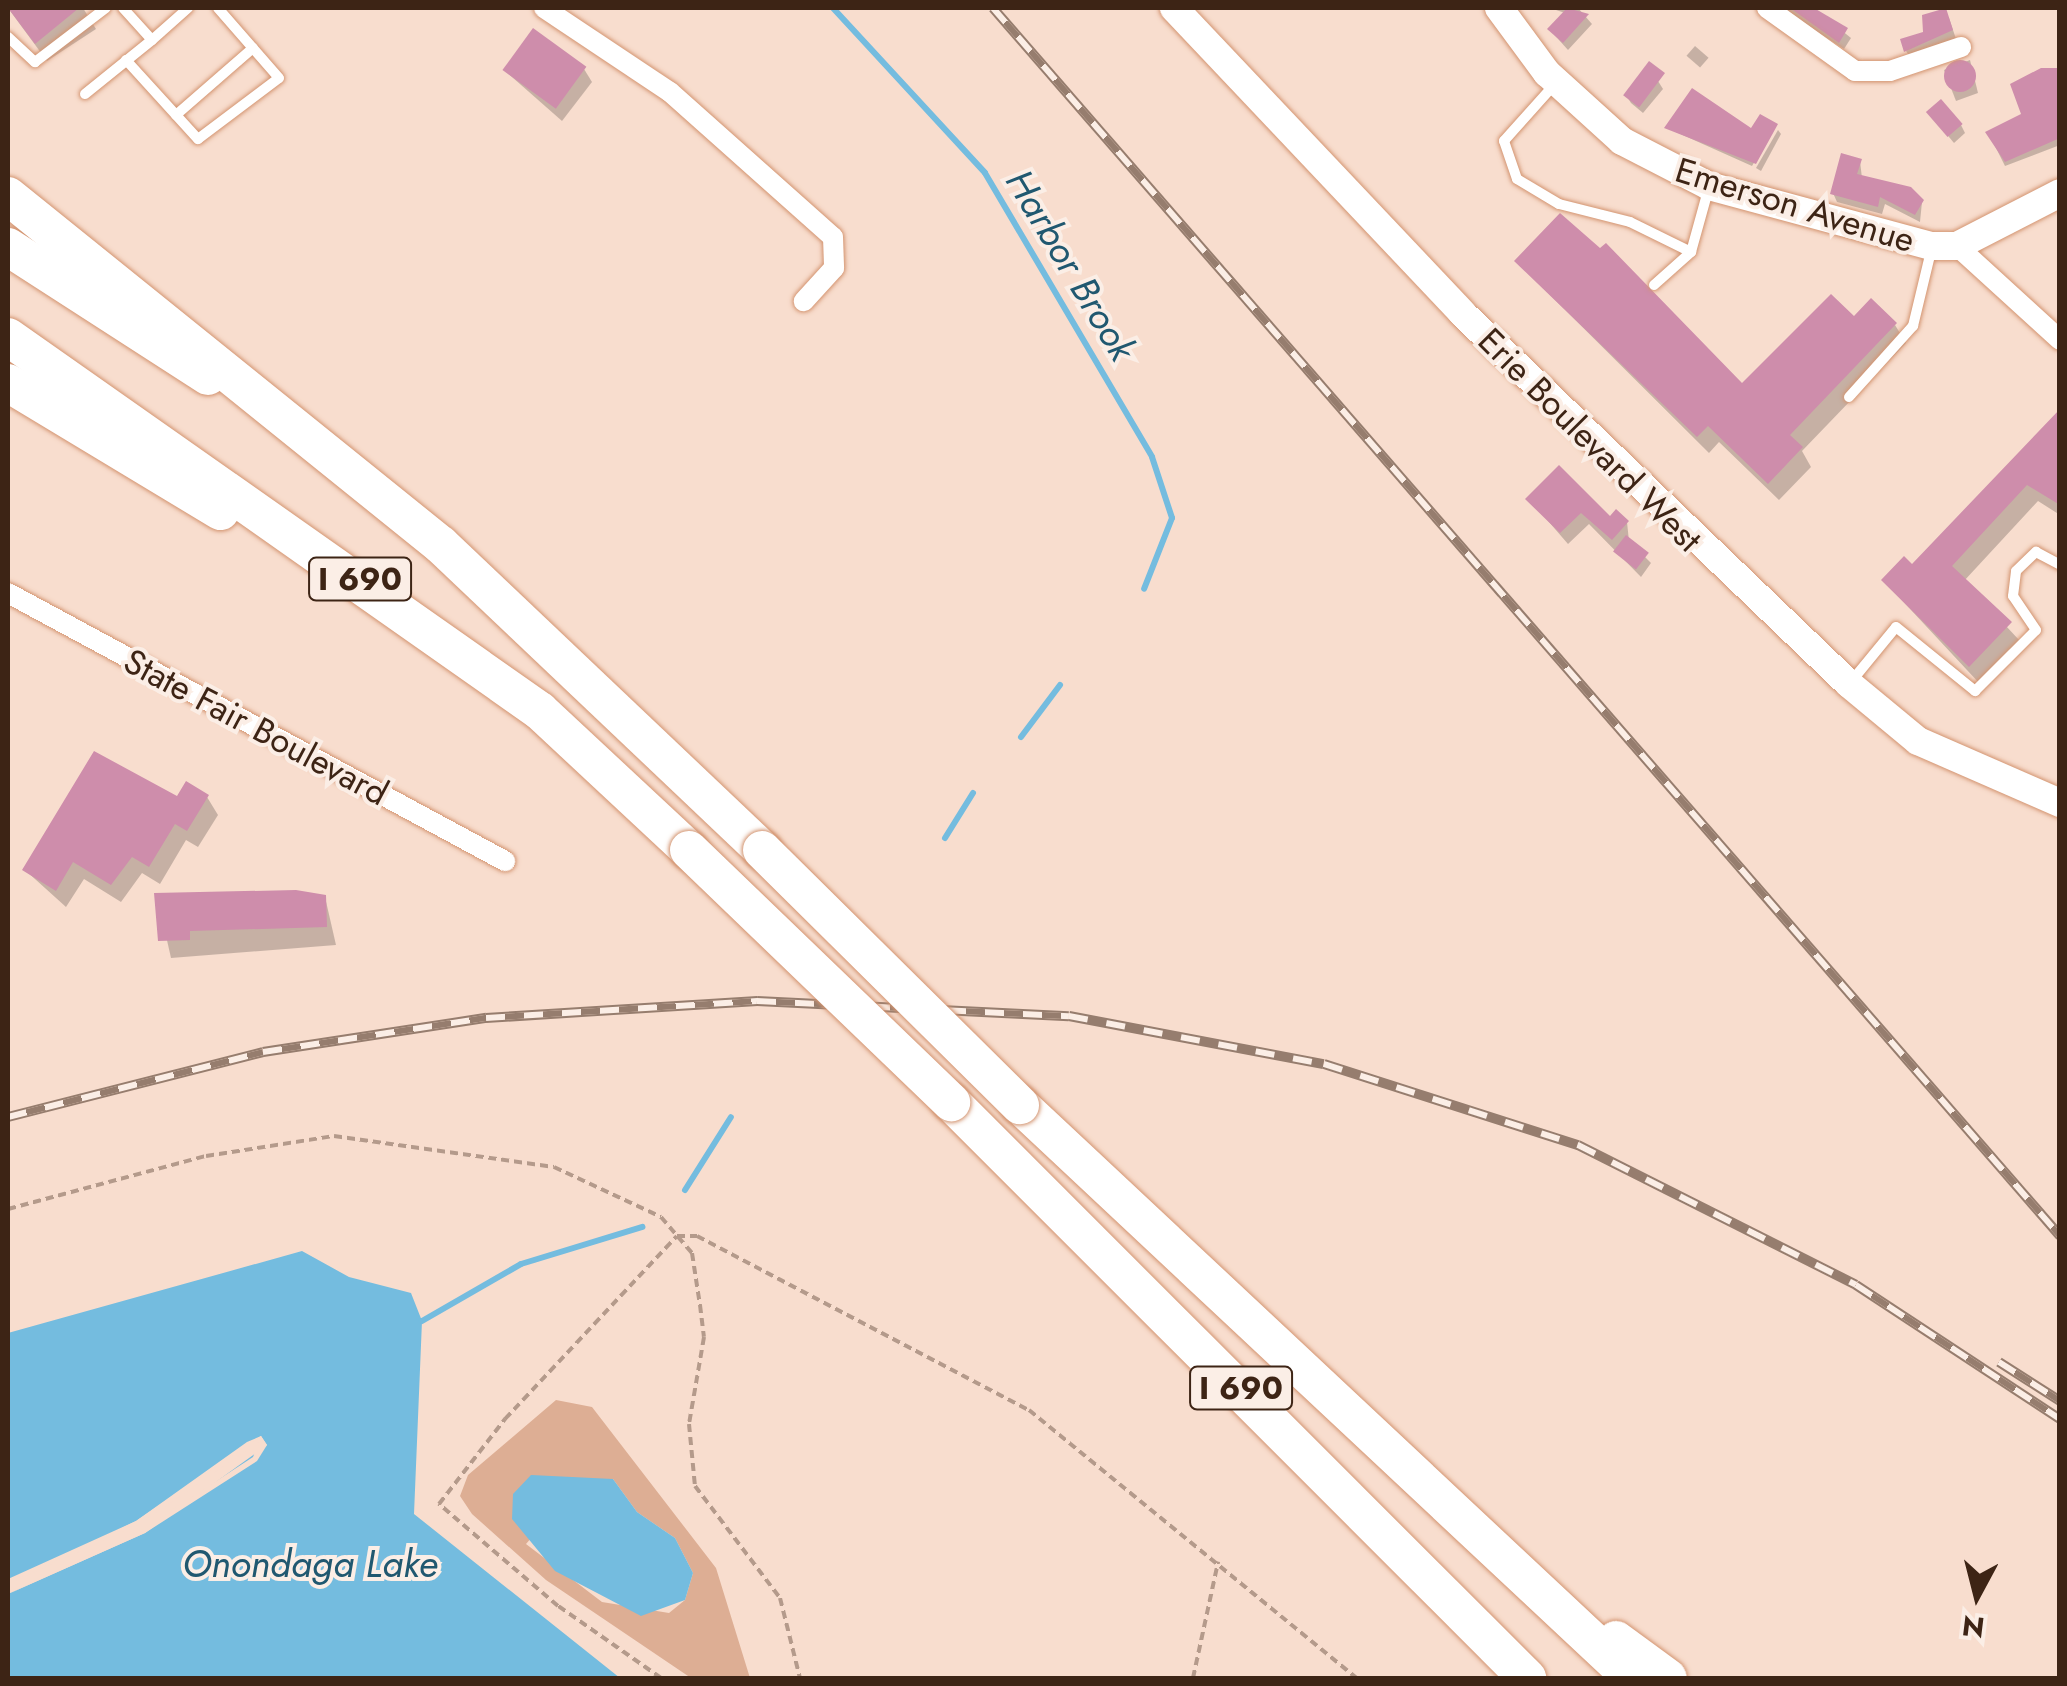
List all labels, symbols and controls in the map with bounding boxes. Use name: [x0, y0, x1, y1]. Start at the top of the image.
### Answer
street label: Emerson Avenue: [1670, 149, 1920, 261]
water label: Harbor Brook: [996, 161, 1146, 369]
street label: Erie Boulevard West: [1470, 320, 1710, 560]
road number: I 690: [308, 552, 412, 606]
street label: State Fair Boulevard: [117, 640, 395, 814]
road number: I 690: [1188, 1361, 1294, 1415]
water label: Onondaga Lake: [182, 1541, 438, 1587]
north arrow: [1927, 1546, 2027, 1646]
text: N: [1960, 1605, 1987, 1648]

